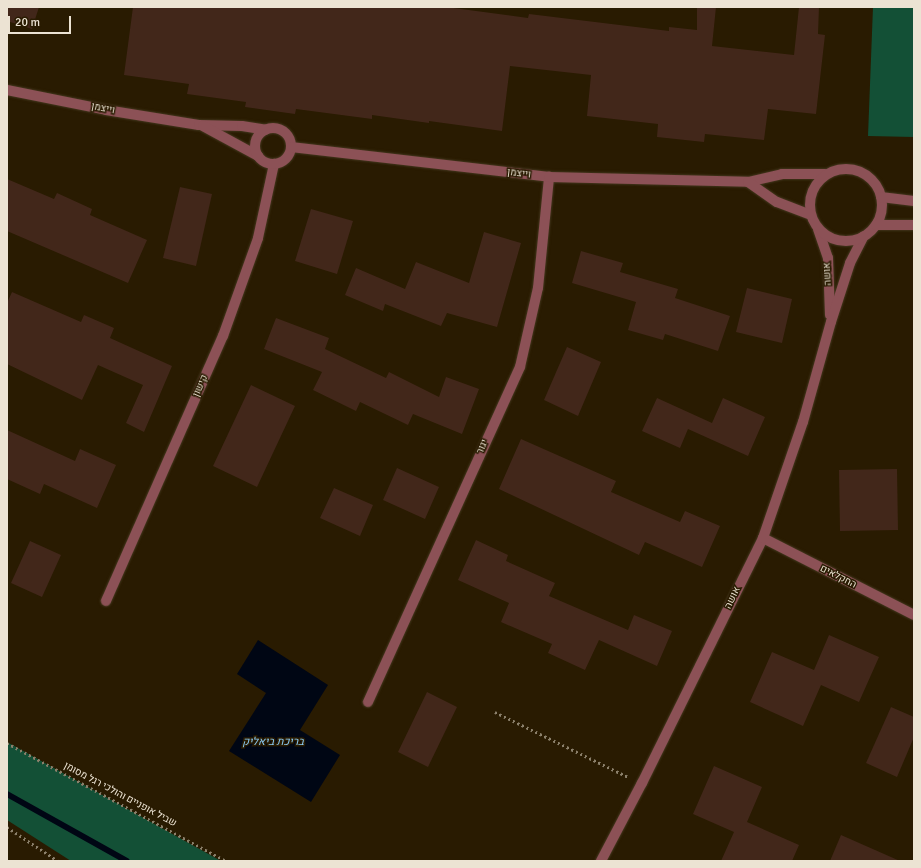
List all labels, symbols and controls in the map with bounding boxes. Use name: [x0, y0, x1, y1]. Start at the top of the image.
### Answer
scale bar: [10, 8, 73, 34]
text: 20 m: [15, 15, 40, 30]
street label: וייצמן: [90, 101, 116, 117]
street label: וייצמן: [507, 167, 531, 181]
street label: אושה: [821, 262, 835, 286]
street label: קישון: [191, 373, 211, 399]
street label: יגור: [475, 438, 491, 456]
street label: החקלאים: [818, 563, 858, 591]
street label: אושה: [723, 585, 743, 611]
water label: בריכת ביאליק: [242, 735, 304, 749]
street label: שביל אופניים והולכי רגל מסומן: [62, 760, 178, 830]

